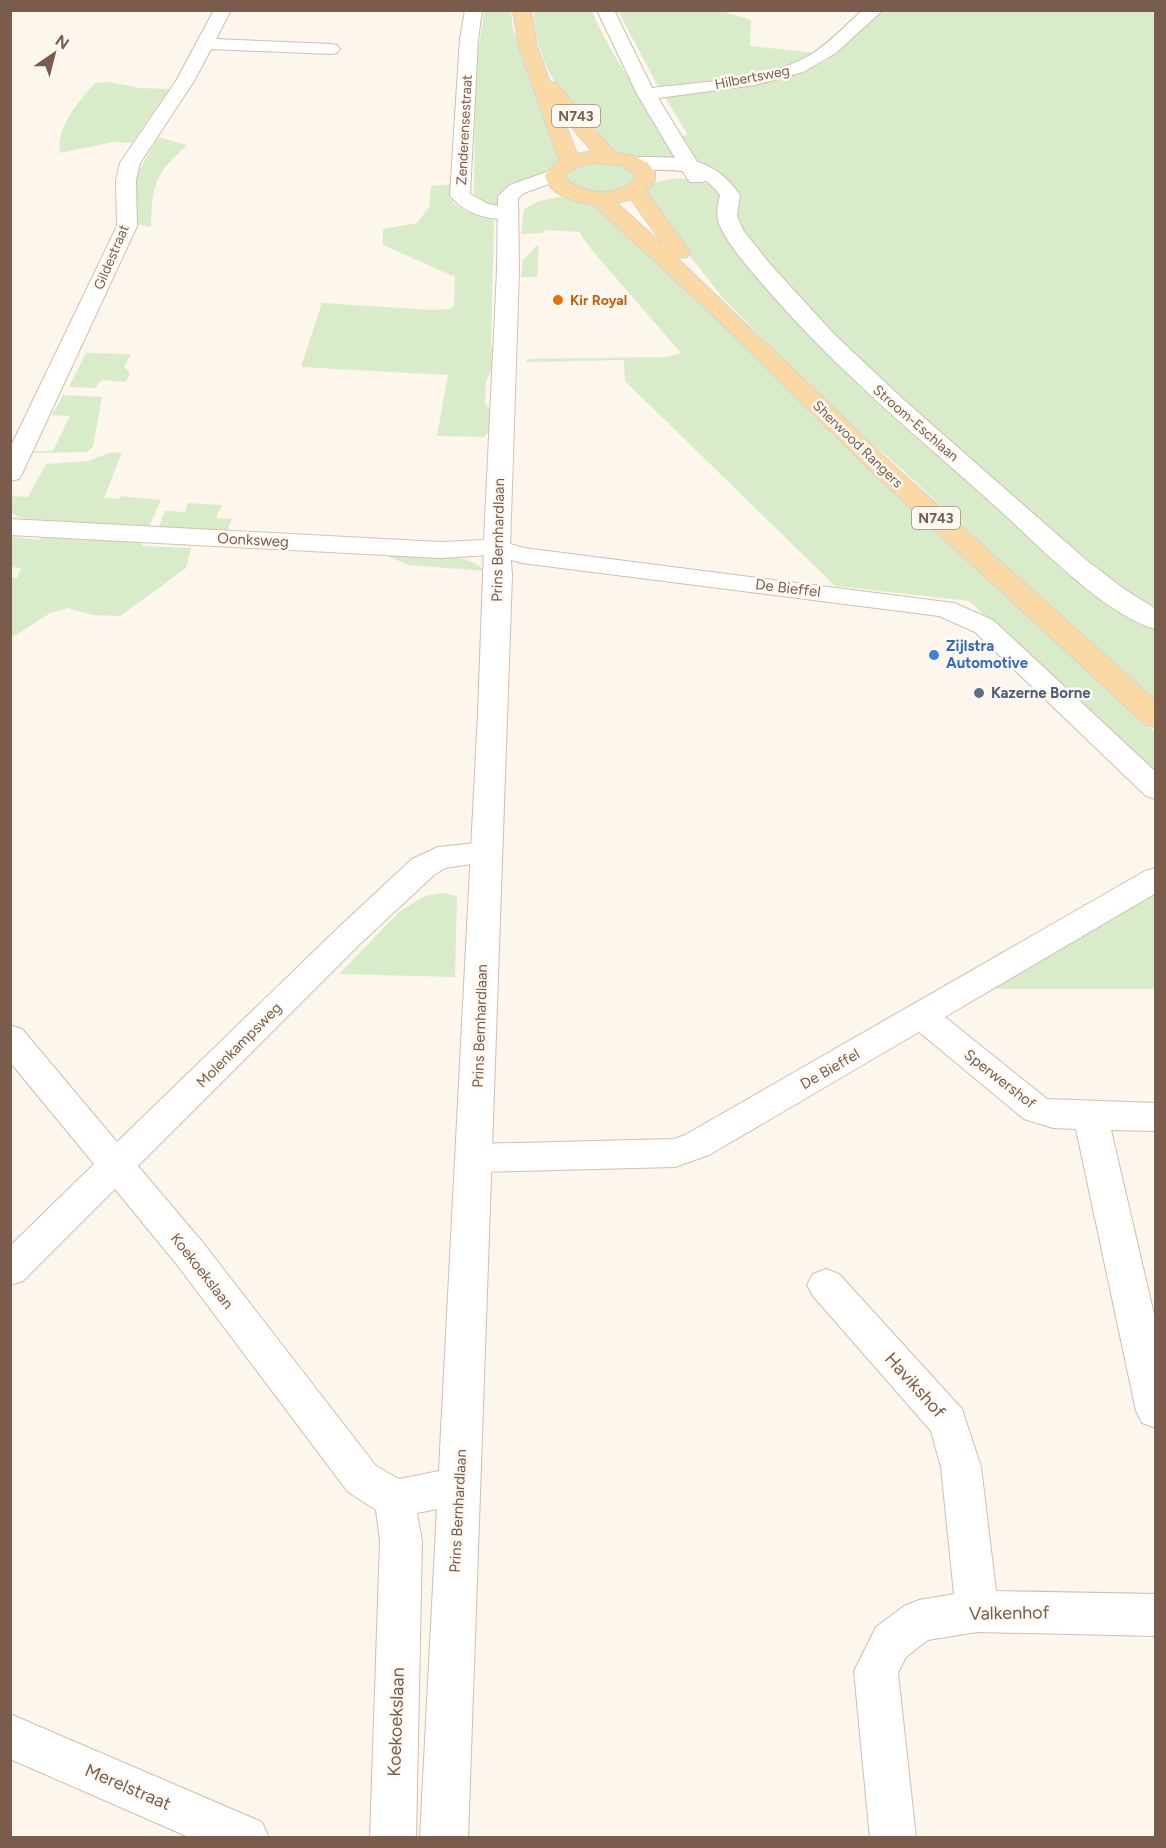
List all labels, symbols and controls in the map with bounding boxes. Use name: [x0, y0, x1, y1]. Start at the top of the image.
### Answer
north arrow: [24, 24, 84, 84]
text: N: [52, 31, 73, 53]
street label: Hilbertsweg: [713, 62, 791, 93]
street label: Zenderensestraat: [453, 74, 476, 186]
road number: N743: [552, 105, 600, 127]
street label: Gildestraat: [90, 222, 133, 292]
place label: Kir Royal: [570, 292, 627, 309]
marker: Kir Royal: [551, 293, 565, 307]
street label: Stroom-Eschlaan: [869, 382, 962, 465]
street label: Sherwood Rangers: [809, 397, 906, 492]
street label: Prins Bernhardlaan: [488, 478, 508, 602]
road number: N743: [912, 507, 960, 529]
street label: Oonksweg: [217, 529, 289, 551]
street label: De Bieffel: [754, 575, 822, 601]
place label: Zijlstra Automotive: [946, 637, 1029, 672]
marker: Zijlstra Automotive: [927, 648, 941, 662]
place label: Kazerne Borne: [991, 684, 1091, 702]
marker: Kazerne Borne: [972, 686, 986, 700]
street label: Prins Bernhardlaan: [469, 964, 491, 1088]
street label: Molenkampsweg: [193, 999, 285, 1091]
street label: De Bieffel: [797, 1045, 863, 1093]
street label: Sperwershof: [961, 1046, 1040, 1113]
street label: Koekoekslaan: [167, 1230, 237, 1312]
street label: Havikshof: [880, 1348, 950, 1422]
street label: Prins Bernhardlaan: [446, 1449, 470, 1573]
street label: Valkenhof: [969, 1601, 1050, 1625]
street label: Koekoekslaan: [383, 1667, 409, 1777]
street label: Merelstraat: [82, 1759, 175, 1815]

